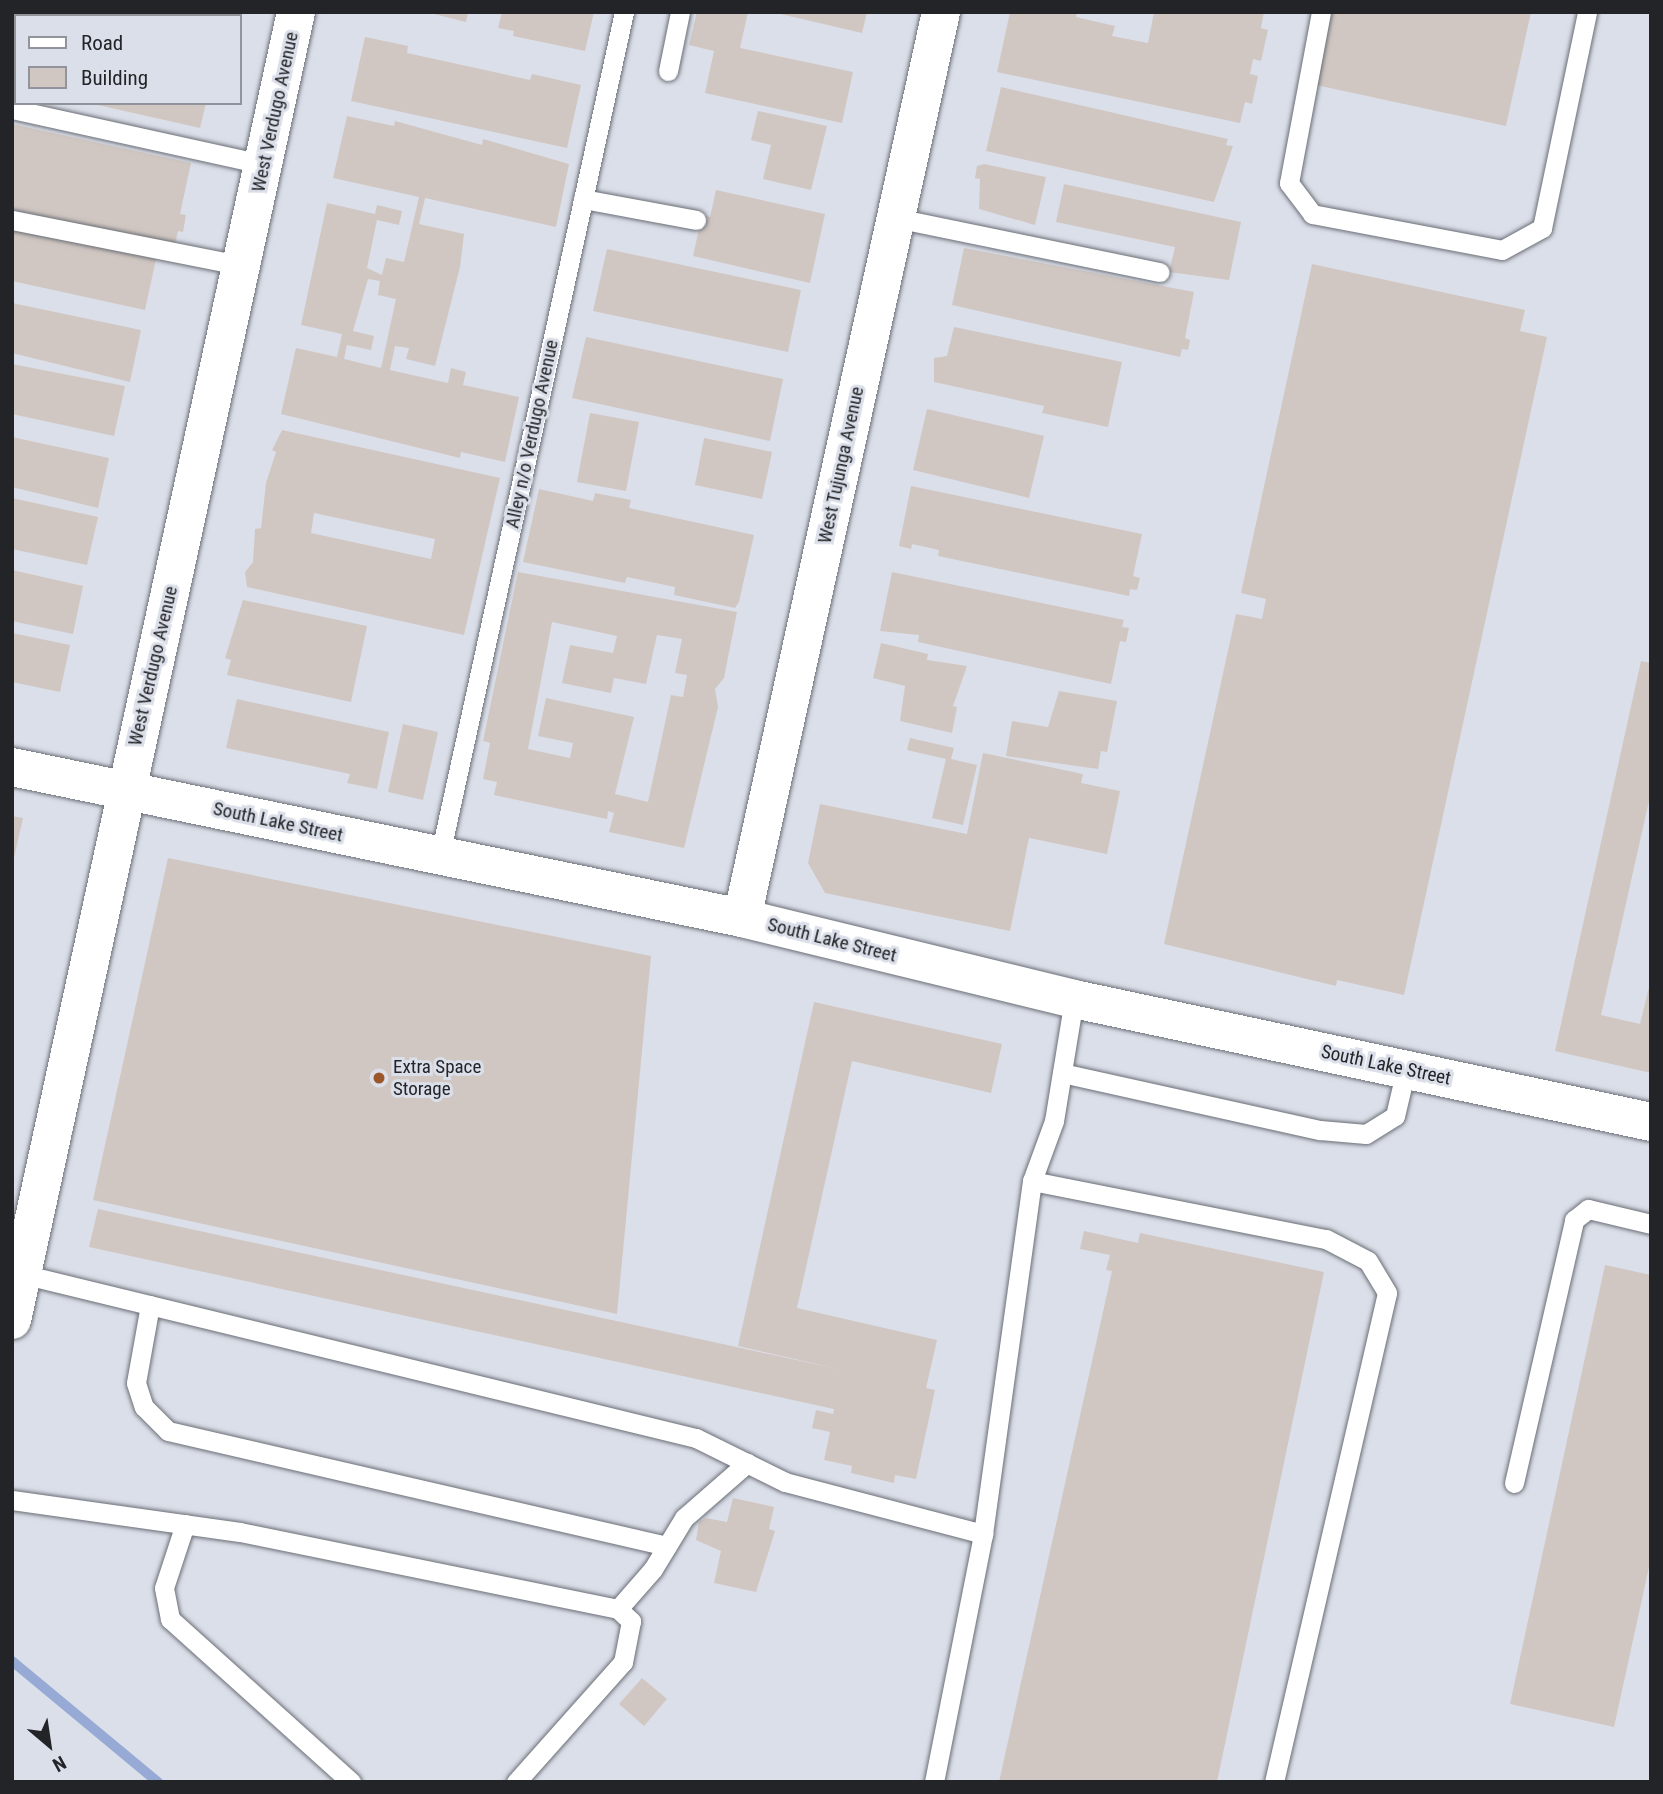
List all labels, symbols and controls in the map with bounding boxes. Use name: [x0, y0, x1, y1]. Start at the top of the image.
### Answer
legend: [14, 14, 242, 105]
street label: West Verdugo Avenue: [247, 30, 303, 194]
text: Road: [81, 31, 123, 55]
text: Building: [81, 66, 148, 90]
street label: Alley n/o Verdugo Avenue: [501, 338, 563, 530]
street label: West Tujunga Avenue: [813, 384, 869, 546]
street label: West Verdugo Avenue: [124, 584, 182, 748]
street label: South Lake Street: [211, 797, 345, 847]
street label: South Lake Street: [765, 913, 899, 967]
street label: South Lake Street: [1319, 1040, 1453, 1090]
place label: Extra Space Storage: [393, 1056, 481, 1100]
marker: Extra Space Storage: [371, 1070, 387, 1086]
north arrow: [14, 1710, 84, 1780]
text: N: [49, 1751, 70, 1777]

